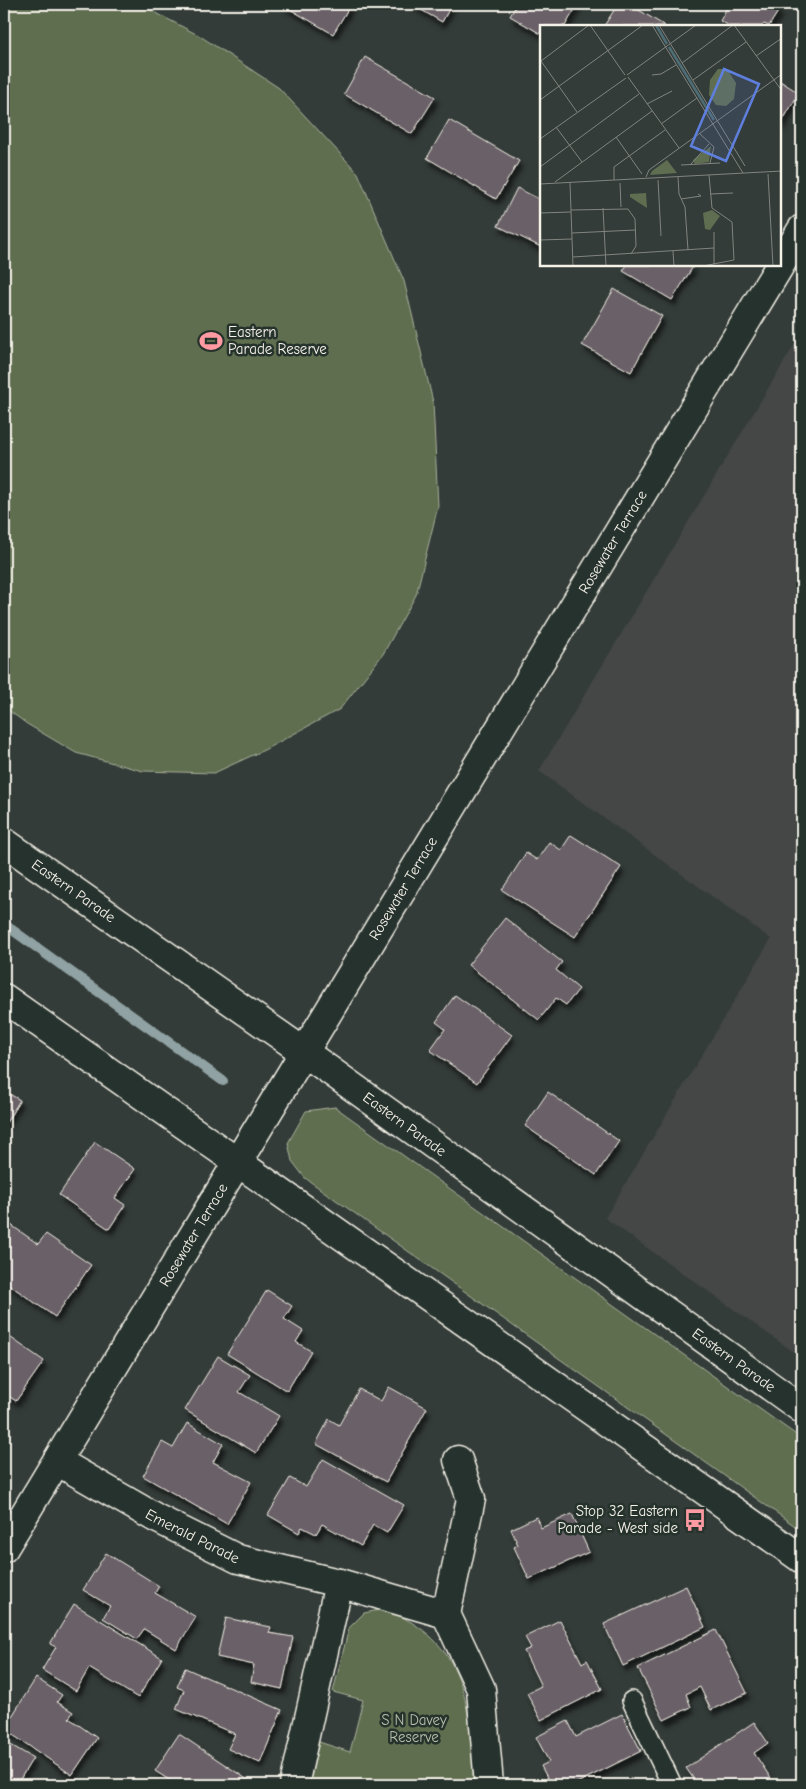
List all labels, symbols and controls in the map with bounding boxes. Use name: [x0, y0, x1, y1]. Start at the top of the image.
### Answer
inset map: [540, 25, 781, 266]
place label: Eastern Parade Reserve: [228, 323, 327, 358]
sports icon: Eastern Parade Reserve: [198, 328, 224, 354]
street label: Rosewater Terrace: [575, 487, 651, 597]
street label: Rosewater Terrace: [365, 833, 441, 943]
street label: Eastern Parade: [28, 855, 119, 927]
street label: Eastern Parade: [360, 1088, 450, 1160]
street label: Rosewater Terrace: [155, 1180, 232, 1290]
street label: Eastern Parade: [689, 1324, 779, 1396]
place label: Stop 32 Eastern Parade - West side: [557, 1502, 678, 1537]
street label: Emerald Parade: [142, 1505, 243, 1568]
bus stop icon: Stop 32 Eastern Parade - West side: [682, 1507, 708, 1533]
park label: S N Davey Reserve: [381, 1711, 447, 1746]

